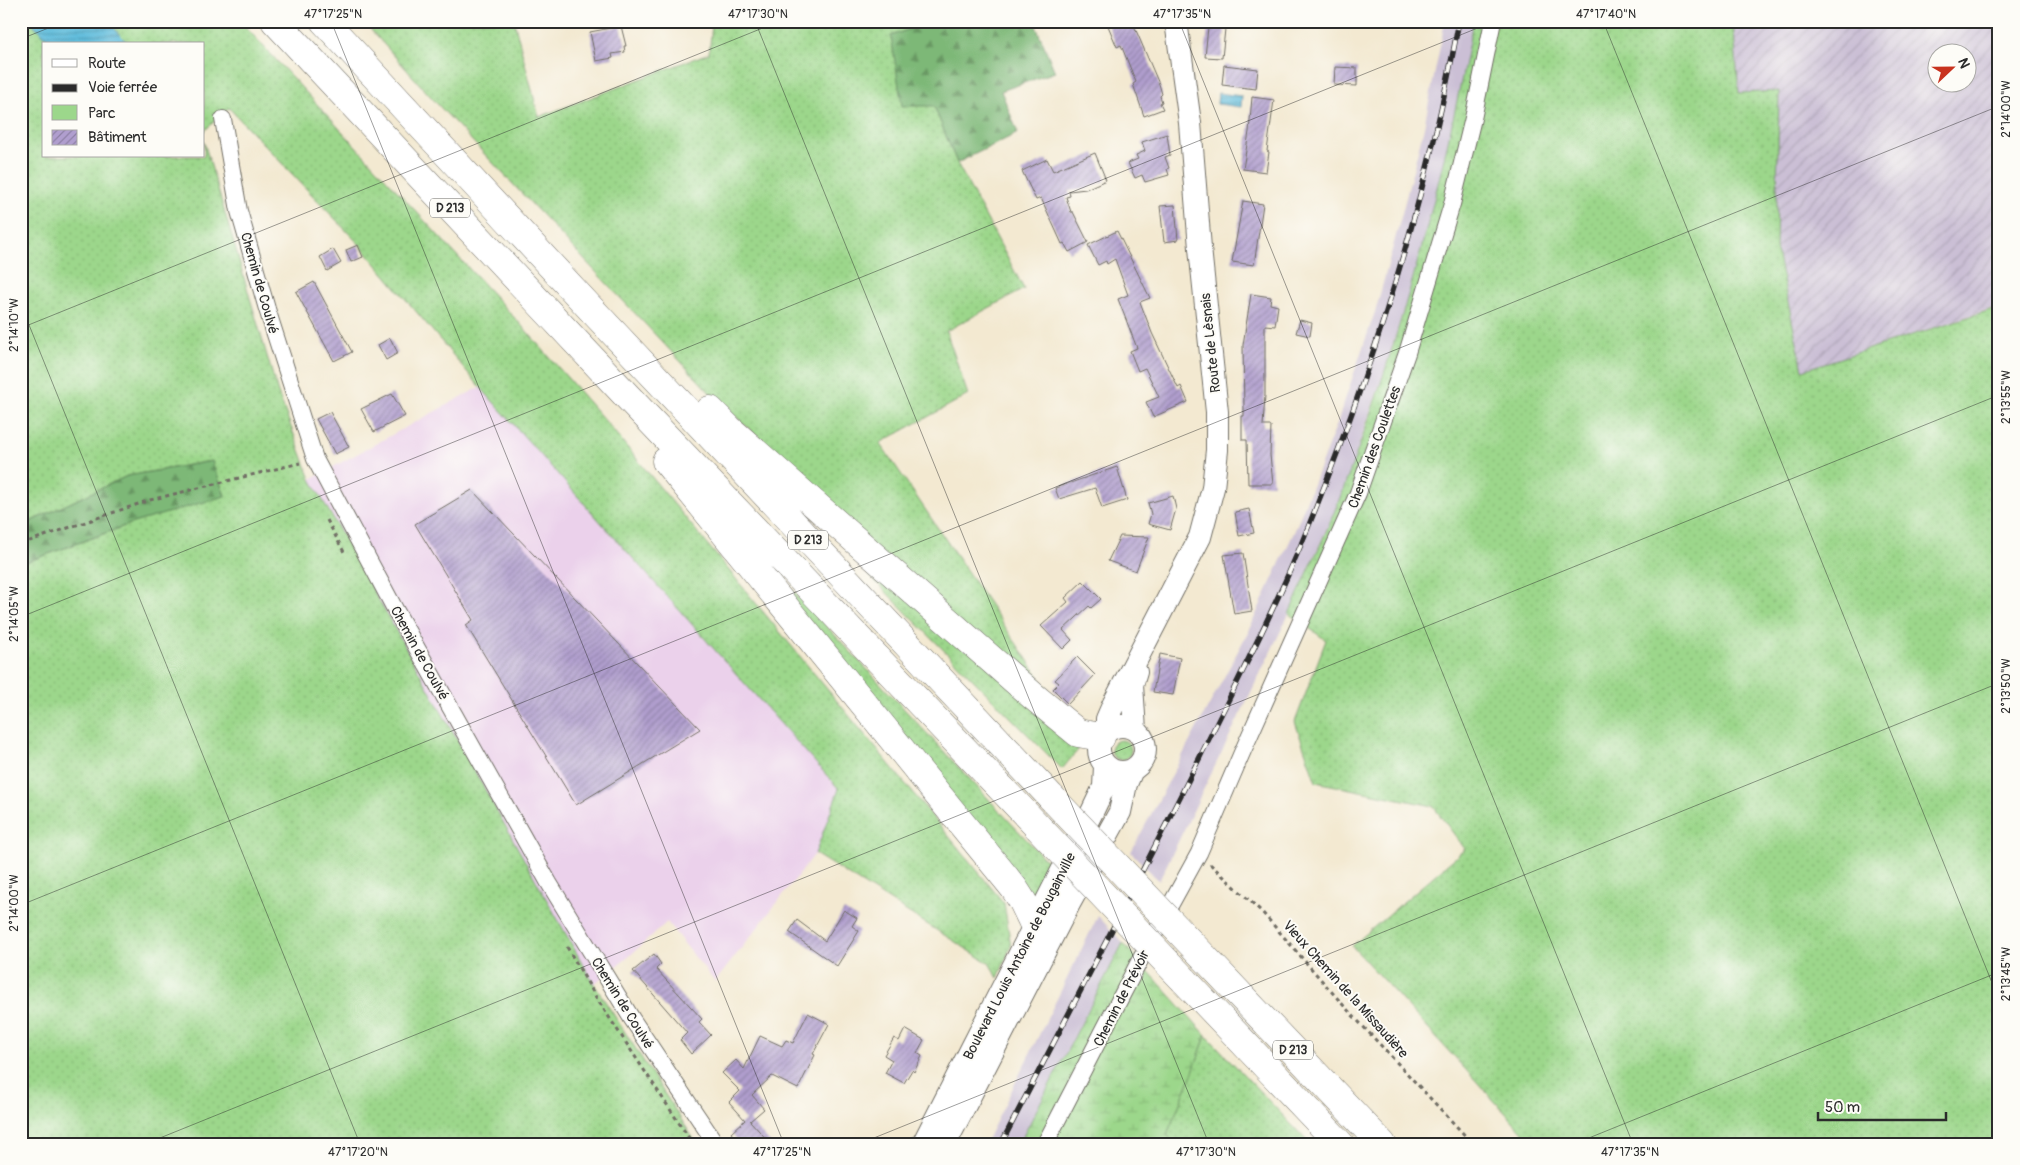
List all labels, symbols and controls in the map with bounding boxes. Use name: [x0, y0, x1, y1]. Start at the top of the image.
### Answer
text: 47°17'25"N: [304, 7, 362, 22]
text: 47°17'30"N: [728, 7, 788, 22]
text: 47°17'35"N: [1153, 7, 1211, 22]
text: 47°17'40"N: [1576, 7, 1636, 22]
legend: [42, 42, 205, 158]
north arrow: [1928, 42, 1978, 92]
text: Route: [88, 54, 126, 73]
text: N: [1954, 56, 1973, 71]
text: Voie ferrée: [88, 78, 158, 97]
text: 2°14'00"W: [1999, 80, 2014, 138]
text: Parc: [88, 104, 116, 123]
text: Bâtiment: [88, 128, 148, 147]
road number: D 213: [430, 198, 470, 218]
street label: Chemin de Coulvé: [237, 230, 282, 336]
street label: Route de Lèsnais: [1197, 292, 1224, 394]
text: 2°14'10"W: [7, 298, 22, 352]
text: 2°13'55"W: [1999, 370, 2014, 424]
street label: Chemin des Coulettes: [1344, 383, 1405, 511]
road number: D 213: [788, 530, 828, 550]
text: 2°14'05"W: [7, 586, 22, 642]
street label: Chemin de Coulvé: [387, 603, 452, 703]
text: 2°13'50"W: [1999, 658, 2014, 714]
street label: Boulevard Louis Antoine de Bougainville: [960, 850, 1079, 1063]
text: 2°14'00"W: [7, 874, 22, 932]
street label: Vieux Chemin de la Missaudière: [1279, 917, 1412, 1062]
street label: Chemin de Prévoir: [1090, 947, 1153, 1049]
text: 2°13'45"W: [1999, 947, 2014, 1001]
street label: Chemin de Coulvé: [588, 954, 658, 1052]
road number: D 213: [1273, 1040, 1313, 1060]
scale bar: [1818, 1090, 1945, 1122]
text: 50 m: [1825, 1098, 1860, 1117]
text: 47°17'20"N: [328, 1145, 388, 1160]
text: 47°17'25"N: [753, 1145, 811, 1160]
text: 47°17'30"N: [1176, 1145, 1236, 1160]
text: 47°17'35"N: [1601, 1145, 1659, 1160]

